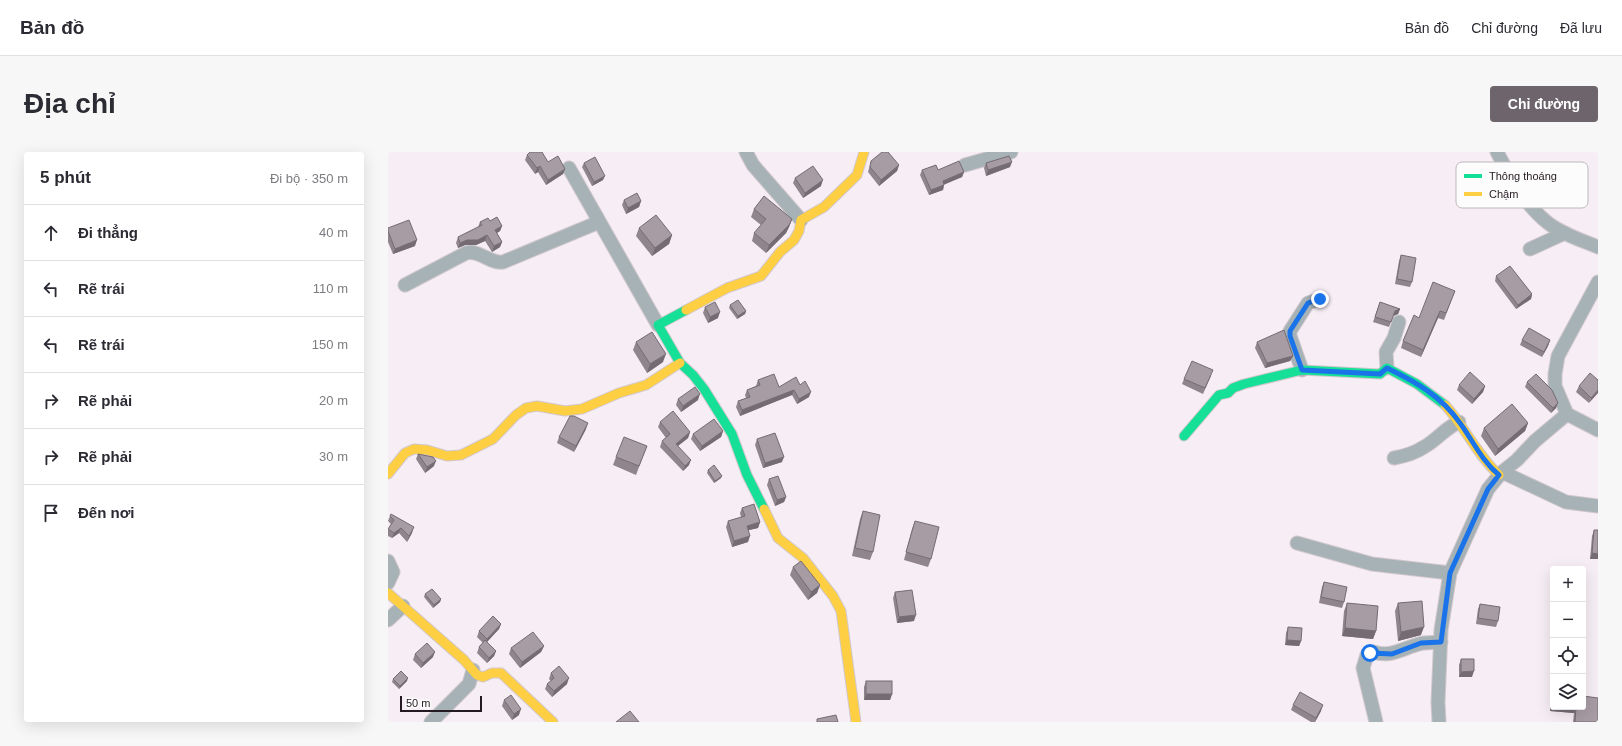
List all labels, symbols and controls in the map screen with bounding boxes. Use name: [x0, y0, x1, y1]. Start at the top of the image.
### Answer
text: Bản đồ: [20, 17, 84, 38]
text: Bản đồ: [1405, 20, 1449, 36]
text: Chỉ đường: [1471, 20, 1538, 36]
text: Đã lưu: [1560, 20, 1602, 36]
button: Chỉ đường: [1490, 86, 1598, 122]
text: Địa chỉ: [24, 88, 116, 119]
legend: [1456, 162, 1588, 208]
text: 5 phút: [40, 168, 91, 187]
text: Thông thoáng: [1489, 170, 1557, 182]
text: Đi bộ · 350 m: [270, 171, 348, 186]
text: Chậm: [1489, 188, 1518, 200]
icon: ahead: [40, 222, 62, 244]
text: Đi thẳng: [78, 224, 138, 241]
text: 40 m: [319, 225, 348, 240]
icon: left: [40, 278, 62, 300]
text: Rẽ trái: [78, 280, 125, 297]
text: 110 m: [313, 281, 348, 296]
route end: [1311, 290, 1329, 308]
icon: left: [40, 334, 62, 356]
text: Rẽ trái: [78, 336, 125, 353]
text: 150 m: [312, 337, 348, 352]
icon: right: [40, 390, 62, 412]
text: Rẽ phải: [78, 392, 132, 409]
text: 20 m: [319, 393, 348, 408]
icon: right: [40, 446, 62, 468]
text: Rẽ phải: [78, 448, 132, 465]
text: 30 m: [319, 449, 348, 464]
icon: arrive: [40, 502, 62, 524]
text: Đến nơi: [78, 504, 135, 521]
map controls: [1550, 566, 1586, 710]
button: +: [1550, 566, 1586, 602]
button: −: [1550, 602, 1586, 638]
button: locate: [1550, 638, 1586, 674]
route start: [1361, 644, 1379, 662]
button: layers: [1550, 674, 1586, 710]
scale bar: [400, 694, 482, 713]
text: 50 m: [406, 697, 430, 709]

